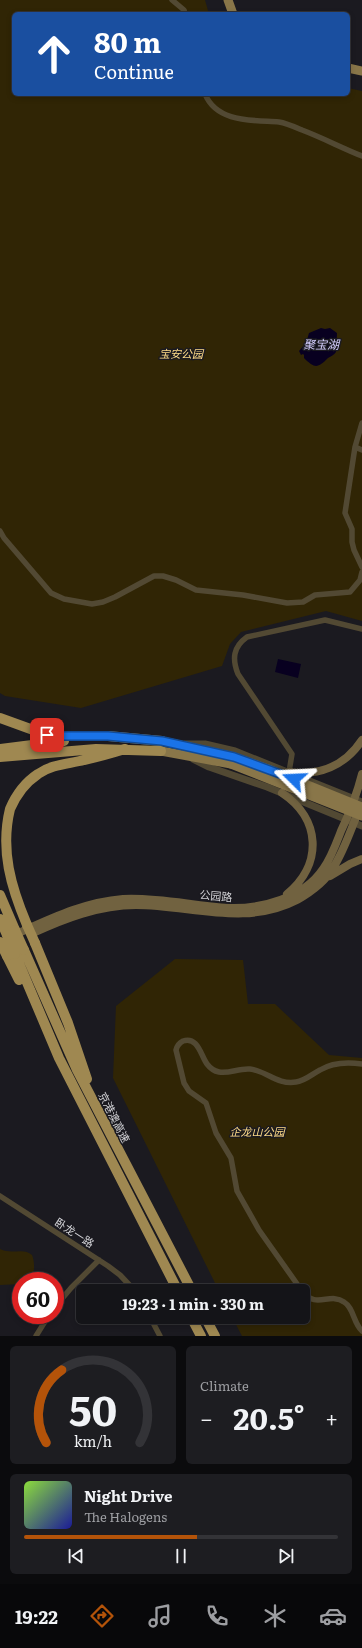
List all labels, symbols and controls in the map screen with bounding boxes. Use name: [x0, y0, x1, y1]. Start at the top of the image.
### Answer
text: 80 m: [94, 20, 161, 62]
icon: ahead: [28, 28, 80, 80]
text: Continue: [94, 58, 174, 85]
water label: 聚宝湖: [303, 335, 341, 353]
park label: 宝安公园: [159, 345, 205, 361]
pin: [30, 718, 64, 752]
icon: arrive: [36, 724, 58, 746]
position arrow: [273, 758, 315, 800]
street label: 公园路: [199, 886, 233, 904]
street label: 京港澳高速: [95, 1089, 135, 1145]
park label: 企龙山公园: [230, 1123, 286, 1139]
street label: 卧龙一路: [52, 1213, 98, 1251]
speed limit sign: 60: [12, 1272, 64, 1324]
text: 19:23 · 1 min · 330 m: [122, 1292, 264, 1315]
text: Climate: [200, 1376, 249, 1395]
text: 50: [69, 1377, 117, 1439]
text: 20.5°: [233, 1395, 305, 1439]
text: −: [200, 1401, 213, 1434]
text: +: [325, 1401, 338, 1434]
text: km/h: [74, 1430, 113, 1451]
text: Night Drive: [84, 1484, 173, 1507]
text: The Halogens: [84, 1507, 167, 1526]
icon: previous: [65, 1545, 87, 1567]
icon: pause: [170, 1545, 192, 1567]
icon: next: [275, 1545, 297, 1567]
icon: directions: [88, 1602, 116, 1630]
icon: music: [146, 1602, 174, 1630]
icon: phone: [203, 1602, 231, 1630]
icon: climate: [261, 1602, 289, 1630]
icon: car: [319, 1602, 347, 1630]
text: 19:22: [15, 1603, 58, 1630]

